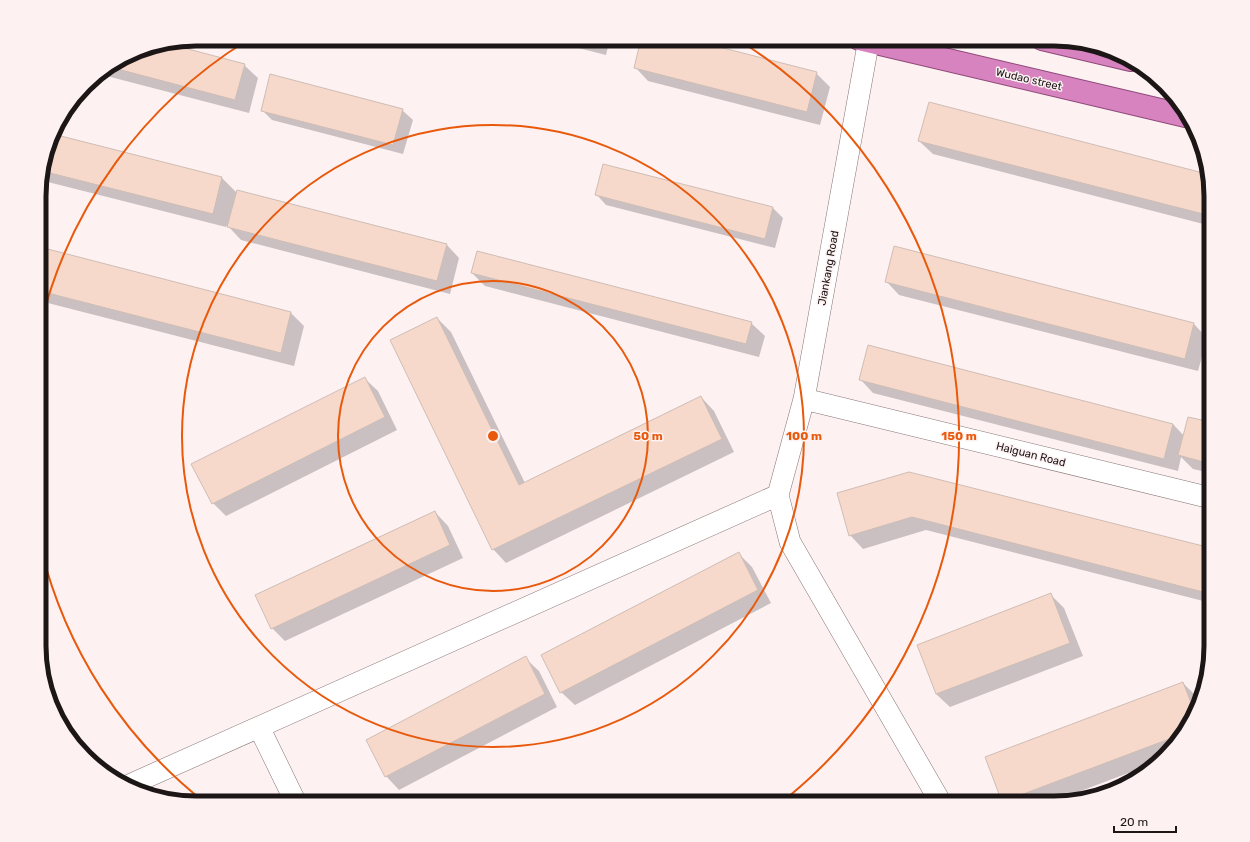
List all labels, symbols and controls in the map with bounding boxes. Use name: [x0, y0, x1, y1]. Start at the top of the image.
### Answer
street label: Wudao street: [995, 66, 1064, 94]
street label: Jiankang Road: [815, 230, 841, 307]
centre of rings: [486, 429, 500, 443]
text: 50 m: [633, 429, 663, 443]
text: 100 m: [786, 429, 822, 443]
text: 150 m: [941, 429, 977, 443]
street label: Haiguan Road: [995, 440, 1067, 469]
scale bar: [1114, 808, 1176, 834]
text: 20 m: [1120, 815, 1148, 829]

